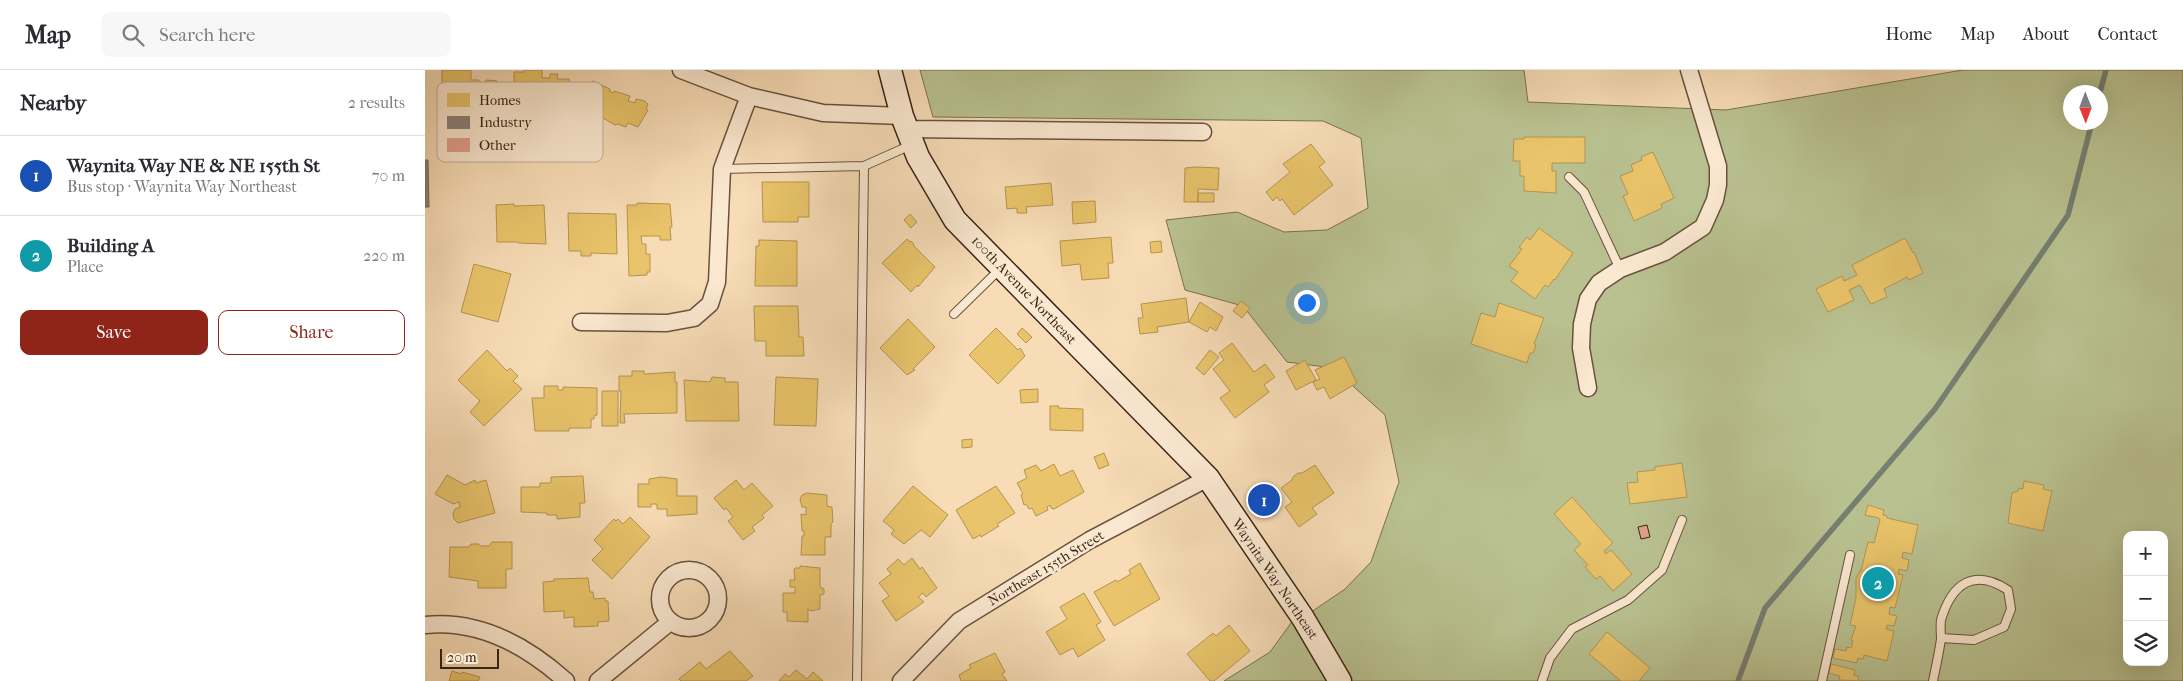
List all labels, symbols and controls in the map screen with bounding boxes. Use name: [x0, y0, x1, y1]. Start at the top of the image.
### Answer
search box: [101, 12, 451, 57]
text: Map: [25, 21, 71, 49]
icon: search: [119, 21, 147, 49]
text: Search here: [159, 24, 255, 46]
text: Home: [1885, 24, 1932, 45]
text: Map: [1960, 24, 1995, 45]
text: About: [2023, 24, 2069, 45]
text: Contact: [2097, 24, 2158, 45]
legend: [437, 82, 603, 162]
north arrow: [2063, 85, 2108, 130]
text: Nearby: [20, 91, 86, 115]
text: Homes: [479, 92, 521, 109]
text: 2 results: [348, 93, 405, 112]
text: Industry: [479, 114, 532, 131]
text: Other: [479, 137, 516, 154]
text: Waynita Way NE & NE 155th St: [67, 155, 320, 177]
text: 1: [33, 166, 39, 185]
text: 70 m: [372, 166, 405, 185]
text: Bus stop · Waynita Way Northeast: [67, 177, 297, 196]
street label: 100th Avenue Northeast: [968, 232, 1080, 348]
text: Building A: [67, 235, 154, 257]
text: 2: [32, 246, 40, 265]
text: 220 m: [363, 246, 405, 265]
text: Place: [67, 257, 103, 276]
your location: [1294, 290, 1320, 316]
button: Save: [20, 310, 208, 355]
button: Share: [218, 310, 405, 355]
pin: 1: [1248, 481, 1280, 519]
street label: Waynita Way Northeast: [1228, 514, 1322, 643]
street label: Northeast 155th Street: [985, 527, 1107, 609]
map controls: [2123, 531, 2168, 666]
button: +: [2123, 531, 2168, 576]
pin: 2: [1862, 564, 1894, 602]
button: −: [2123, 576, 2168, 621]
button: layers: [2123, 621, 2168, 666]
scale bar: [440, 646, 499, 669]
text: 20 m: [447, 649, 477, 666]

